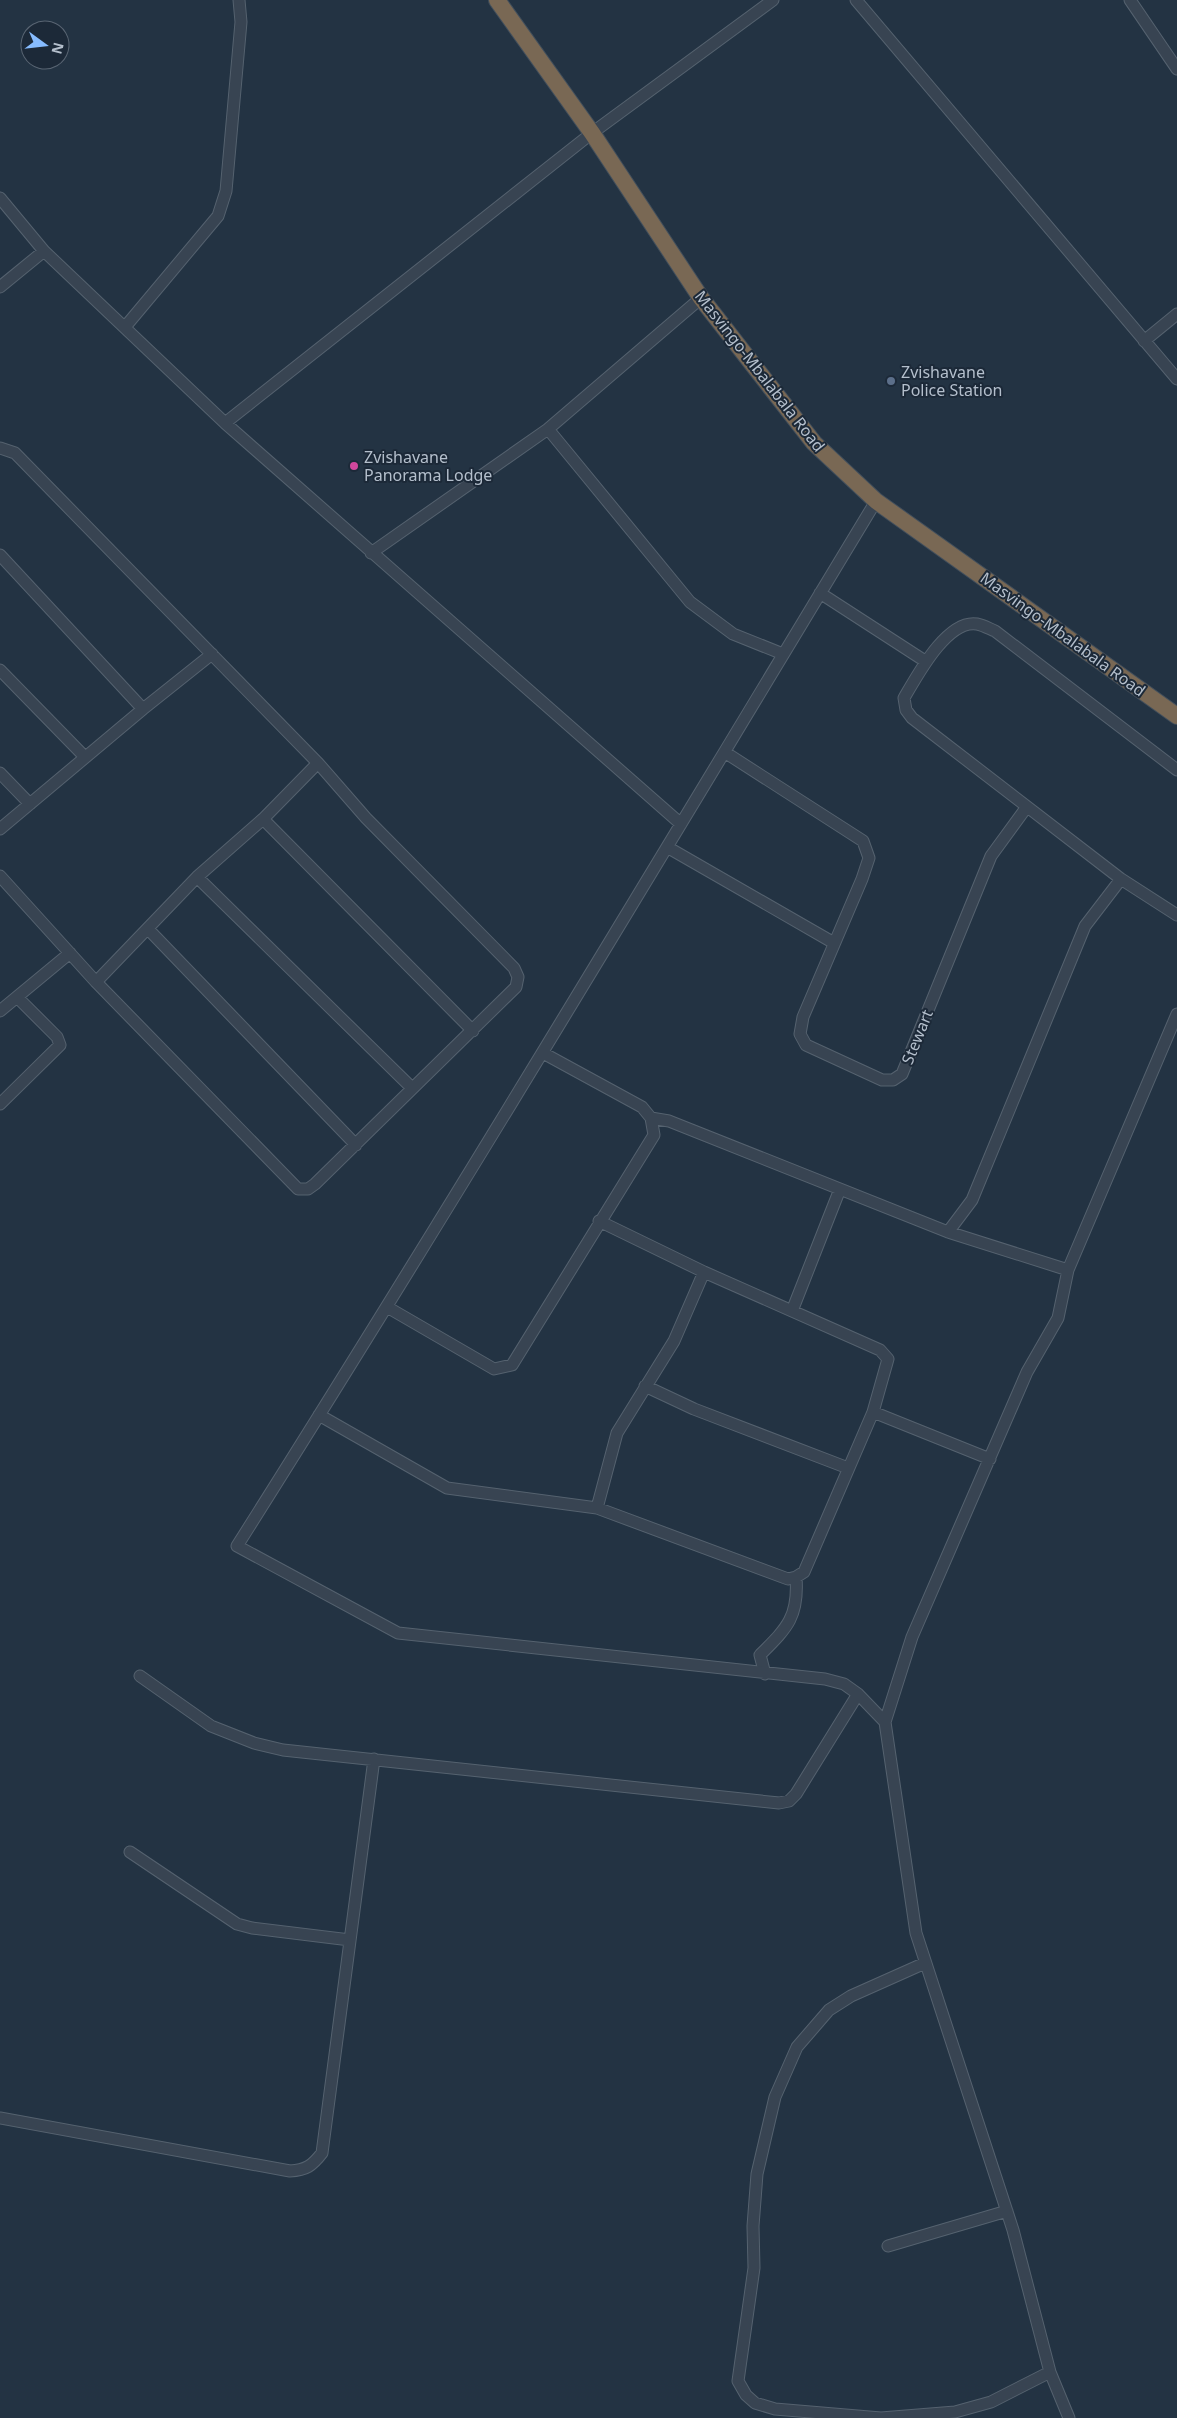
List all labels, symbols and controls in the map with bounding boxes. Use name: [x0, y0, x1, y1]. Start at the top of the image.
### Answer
north arrow: [20, 20, 70, 70]
text: N: [47, 41, 69, 56]
street label: Masvingo-Mbalabala Road: [690, 286, 830, 456]
place label: Zvishavane Police Station: [901, 361, 1003, 401]
marker: Zvishavane Police Station: [885, 375, 897, 387]
place label: Zvishavane Panorama Lodge: [364, 446, 492, 486]
marker: Zvishavane Panorama Lodge: [348, 460, 360, 472]
street label: Masvingo-Mbalabala Road: [976, 567, 1150, 701]
street label: Stewart: [896, 1006, 938, 1068]

